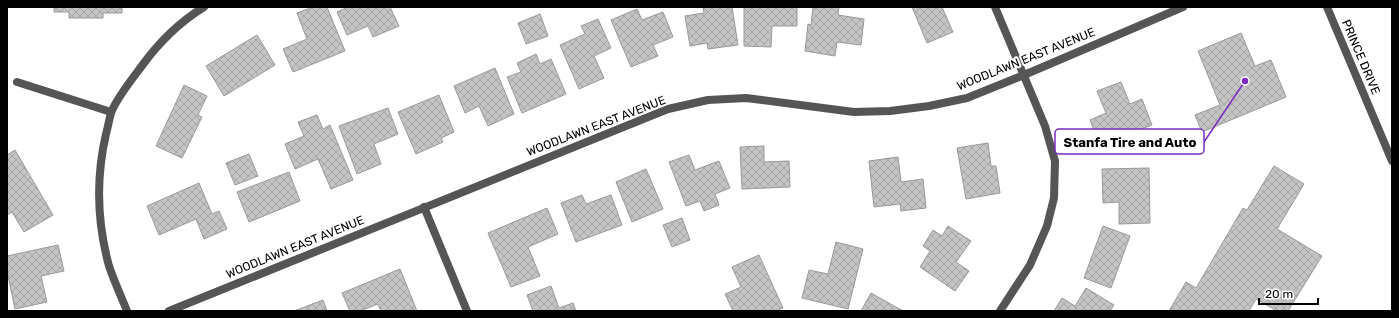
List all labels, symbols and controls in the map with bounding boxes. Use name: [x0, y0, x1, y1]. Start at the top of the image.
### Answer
street label: PRINCE DRIVE: [1339, 17, 1383, 97]
street label: WOODLAWN EAST AVENUE: [955, 25, 1097, 93]
street label: WOODLAWN EAST AVENUE: [524, 93, 668, 159]
callout: Stanfa Tire and Auto: [1055, 129, 1204, 154]
text: Stanfa Tire and Auto: [1064, 135, 1196, 150]
street label: WOODLAWN EAST AVENUE: [224, 213, 366, 281]
scale bar: [1259, 280, 1318, 306]
text: 20 m: [1265, 287, 1293, 301]

